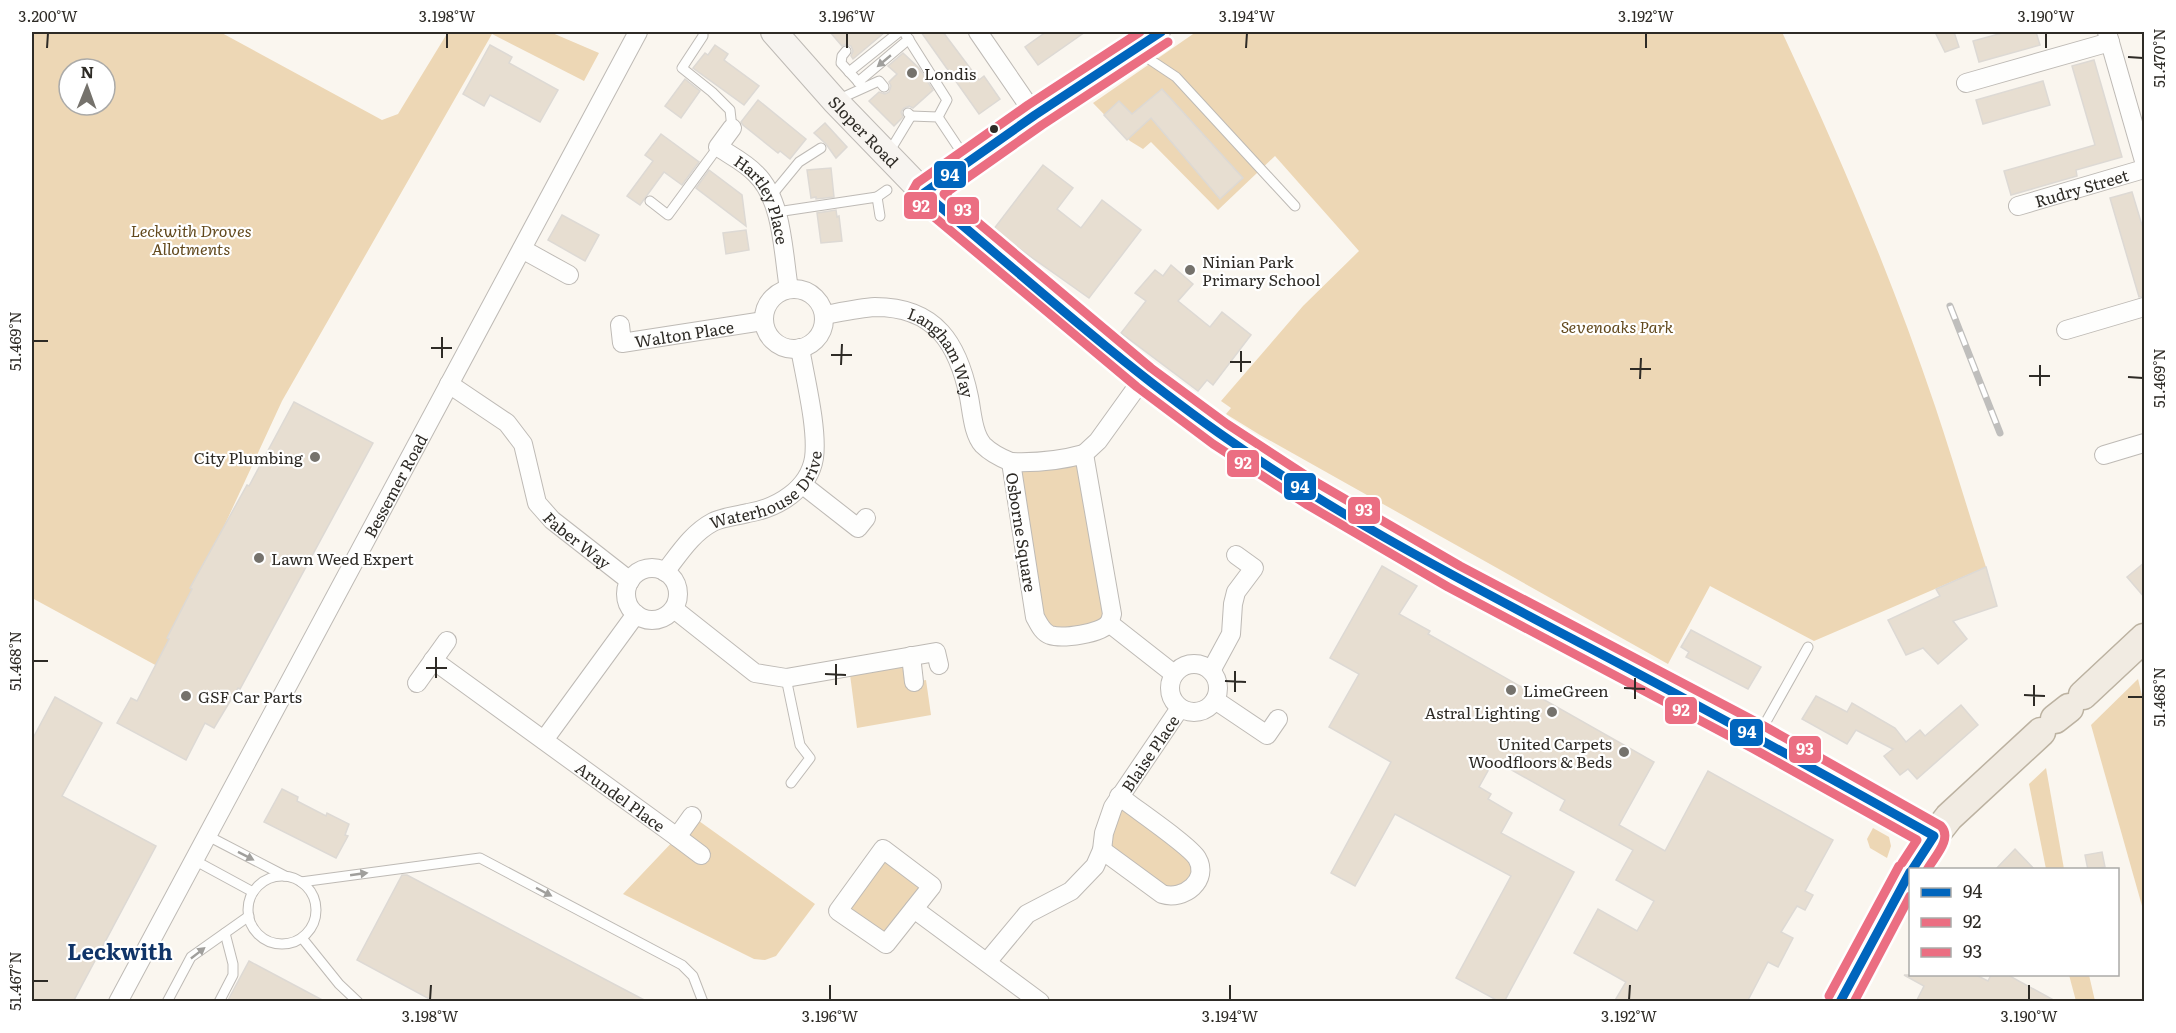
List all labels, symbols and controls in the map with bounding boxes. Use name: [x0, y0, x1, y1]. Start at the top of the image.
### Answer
text: 3.200°W: [18, 4, 78, 27]
text: 3.198°W: [419, 4, 476, 27]
text: 3.196°W: [819, 4, 876, 27]
text: 3.194°W: [1219, 4, 1276, 27]
text: 3.192°W: [1618, 4, 1674, 27]
text: 3.190°W: [2017, 4, 2075, 27]
text: 51.470°N: [2147, 28, 2170, 88]
one-way arrow: [877, 54, 892, 67]
north arrow: [57, 57, 117, 117]
text: N: [80, 59, 94, 83]
place label: Londis: [924, 61, 976, 85]
marker: Londis: [905, 66, 919, 80]
street label: Sloper Road: [824, 90, 905, 173]
unlabelled marker: [988, 123, 1000, 135]
street label: Hartley Place: [730, 149, 795, 246]
line badge: 94: [933, 160, 967, 189]
text: 94: [941, 162, 960, 186]
street label: Rudry Street: [2032, 162, 2132, 213]
line badge: 92: [903, 191, 938, 220]
text: 92: [912, 193, 930, 217]
line badge: 93: [946, 196, 980, 225]
text: 93: [954, 197, 972, 221]
park label: Leckwith Droves Allotments: [130, 218, 252, 260]
place label: Ninian Park Primary School: [1202, 249, 1320, 291]
marker: Ninian Park Primary School: [1183, 263, 1197, 277]
street label: Langham Way: [905, 300, 981, 401]
text: 51.469°N: [3, 311, 26, 371]
street label: Walton Place: [633, 314, 736, 353]
park label: Sevenoaks Park: [1561, 314, 1674, 338]
text: 51.469°N: [2147, 348, 2170, 408]
street label: Bessemer Road: [357, 429, 433, 542]
place label: City Plumbing: [194, 445, 303, 469]
line badge: 92: [1226, 449, 1260, 478]
marker: City Plumbing: [308, 450, 322, 464]
street label: Waterhouse Drive: [706, 450, 827, 534]
text: 92: [1234, 450, 1252, 474]
street label: Osborne Square: [1001, 470, 1043, 594]
line badge: 94: [1283, 472, 1317, 501]
text: 94: [1291, 474, 1310, 498]
line badge: 93: [1347, 496, 1381, 525]
text: 93: [1355, 497, 1373, 521]
street label: Faber Way: [538, 506, 617, 575]
place label: Lawn Weed Expert: [271, 546, 414, 570]
marker: Lawn Weed Expert: [252, 551, 266, 565]
text: 51.468°N: [3, 631, 26, 691]
text: 51.468°N: [2147, 667, 2170, 727]
place label: LimeGreen: [1523, 678, 1609, 702]
marker: LimeGreen: [1504, 683, 1518, 697]
place label: GSF Car Parts: [198, 684, 302, 708]
marker: GSF Car Parts: [179, 689, 193, 703]
line badge: 92: [1664, 696, 1698, 725]
text: 92: [1672, 697, 1690, 721]
place label: Astral Lighting: [1425, 700, 1540, 724]
marker: Astral Lighting: [1545, 705, 1559, 719]
street label: Blaise Place: [1115, 710, 1184, 796]
line badge: 94: [1729, 718, 1764, 747]
text: 94: [1738, 719, 1757, 743]
place label: United Carpets Woodfloors & Beds: [1468, 731, 1612, 773]
line badge: 93: [1788, 735, 1822, 764]
text: 93: [1796, 736, 1814, 760]
marker: United Carpets Woodfloors & Beds: [1617, 745, 1631, 759]
street label: Arundel Place: [571, 755, 671, 837]
one-way arrow: [238, 851, 255, 861]
legend: [1909, 868, 2119, 976]
one-way arrow: [349, 869, 368, 879]
text: 94: [1963, 877, 1982, 904]
one-way arrow: [536, 887, 553, 897]
text: 92: [1963, 907, 1981, 934]
district label: Leckwith: [67, 934, 173, 967]
text: 93: [1963, 937, 1982, 964]
one-way arrow: [190, 946, 206, 959]
text: 51.467°N: [3, 951, 26, 1011]
text: 3.198°W: [402, 1004, 459, 1027]
text: 3.196°W: [802, 1004, 859, 1027]
text: 3.194°W: [1202, 1004, 1259, 1027]
text: 3.192°W: [1601, 1004, 1657, 1027]
text: 3.190°W: [2000, 1004, 2058, 1027]

